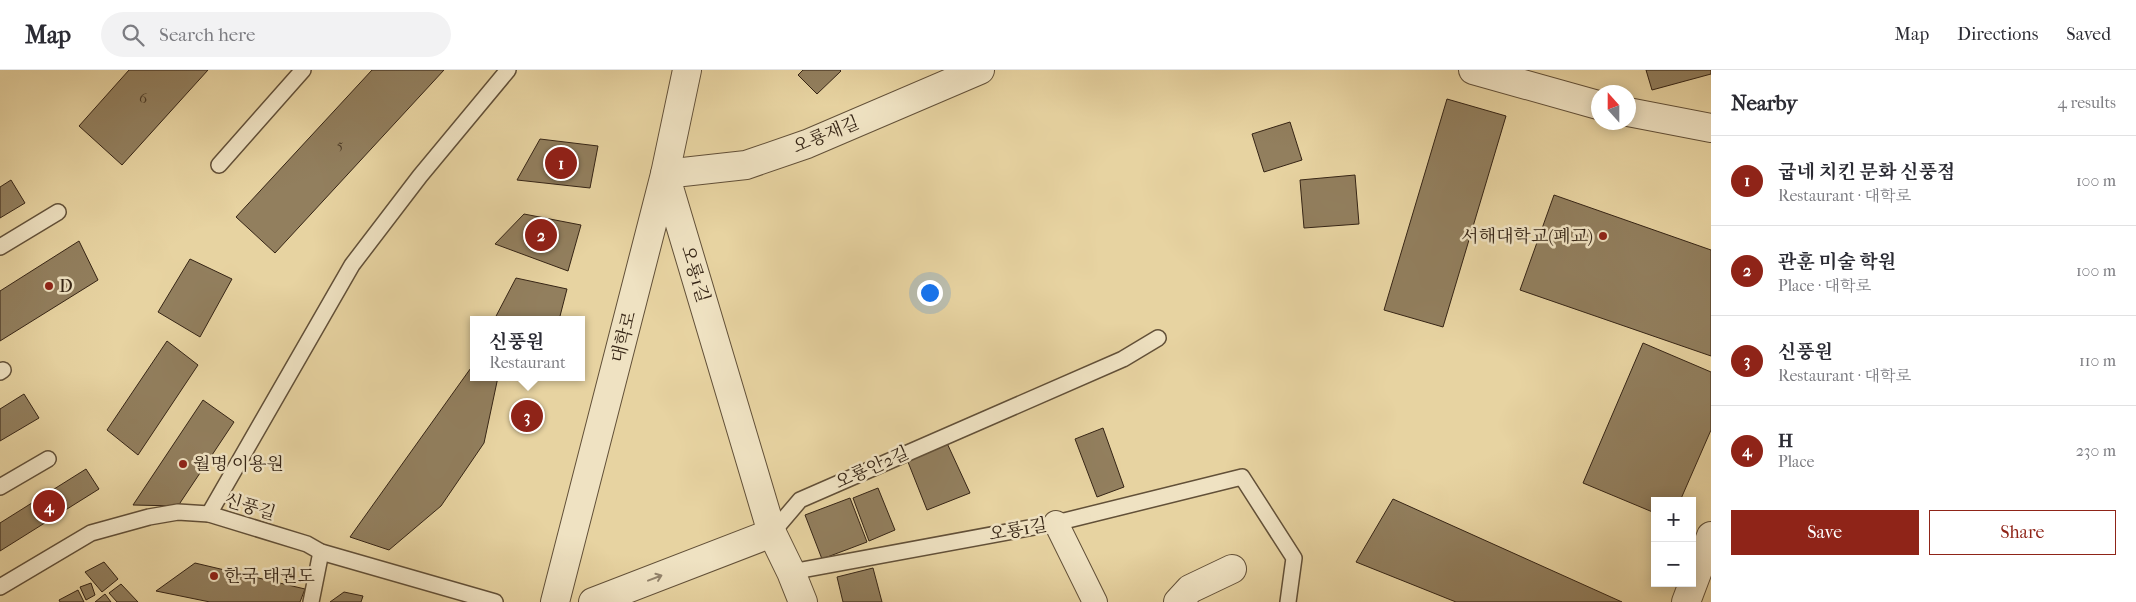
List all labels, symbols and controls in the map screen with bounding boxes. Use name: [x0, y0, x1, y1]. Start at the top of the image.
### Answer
search box: [101, 12, 451, 57]
text: Map: [25, 21, 71, 49]
icon: search: [119, 21, 147, 49]
text: Search here: [159, 24, 255, 46]
text: Map: [1895, 24, 1929, 45]
text: Directions: [1957, 24, 2038, 45]
text: Saved: [2066, 24, 2111, 45]
north arrow: [1591, 85, 1636, 130]
house number: 6: [139, 89, 148, 107]
text: Nearby: [1731, 91, 1797, 115]
text: 4 results: [2058, 93, 2116, 112]
street label: 오룡재길: [790, 112, 862, 158]
house number: 5: [337, 135, 343, 153]
pin: 1: [545, 144, 577, 182]
text: 굽네 치킨 문화 신풍점: [1778, 161, 1955, 183]
text: 1: [1744, 171, 1750, 190]
text: 100 m: [2076, 171, 2116, 190]
text: Restaurant · 대학로: [1778, 186, 1911, 205]
pin: 2: [525, 216, 557, 254]
place label: 서해대학교(폐교): [1461, 226, 1593, 247]
marker: 서해대학교(폐교): [1597, 230, 1609, 242]
street label: 오룡1길: [676, 243, 714, 305]
text: 관훈 미술 학원: [1778, 251, 1896, 273]
text: 2: [1743, 261, 1751, 280]
text: 100 m: [2076, 261, 2116, 280]
place label: D: [59, 276, 73, 297]
text: Place · 대학로: [1778, 276, 1871, 295]
marker: D: [43, 280, 55, 292]
your location: [917, 280, 943, 306]
street label: 대학로: [608, 309, 640, 365]
popup: [470, 316, 585, 381]
text: 신풍원: [489, 331, 544, 353]
text: 신풍원: [1778, 341, 1833, 363]
text: 3: [1744, 351, 1750, 370]
text: 110 m: [2079, 351, 2116, 370]
text: Restaurant: [489, 353, 566, 372]
text: Restaurant · 대학로: [1778, 366, 1911, 385]
pin: 3: [511, 397, 543, 435]
text: H: [1778, 430, 1793, 452]
text: 4: [1742, 441, 1752, 460]
text: 230 m: [2076, 441, 2116, 460]
street label: 오룡안2길: [832, 442, 912, 494]
text: Place: [1778, 452, 1814, 471]
place label: 월명 이용원: [193, 454, 284, 475]
marker: 월명 이용원: [177, 458, 189, 470]
pin: 4: [33, 487, 65, 525]
street label: 신풍길: [222, 489, 278, 525]
map controls: [1651, 497, 1696, 587]
button: +: [1651, 497, 1696, 542]
button: Save: [1731, 510, 1919, 555]
button: Share: [1929, 510, 2116, 555]
street label: 오룡1길: [987, 515, 1049, 545]
button: −: [1651, 542, 1696, 587]
place label: 한국 태권도: [224, 566, 315, 587]
marker: 한국 태권도: [208, 570, 220, 582]
one-way arrow: [646, 573, 662, 582]

